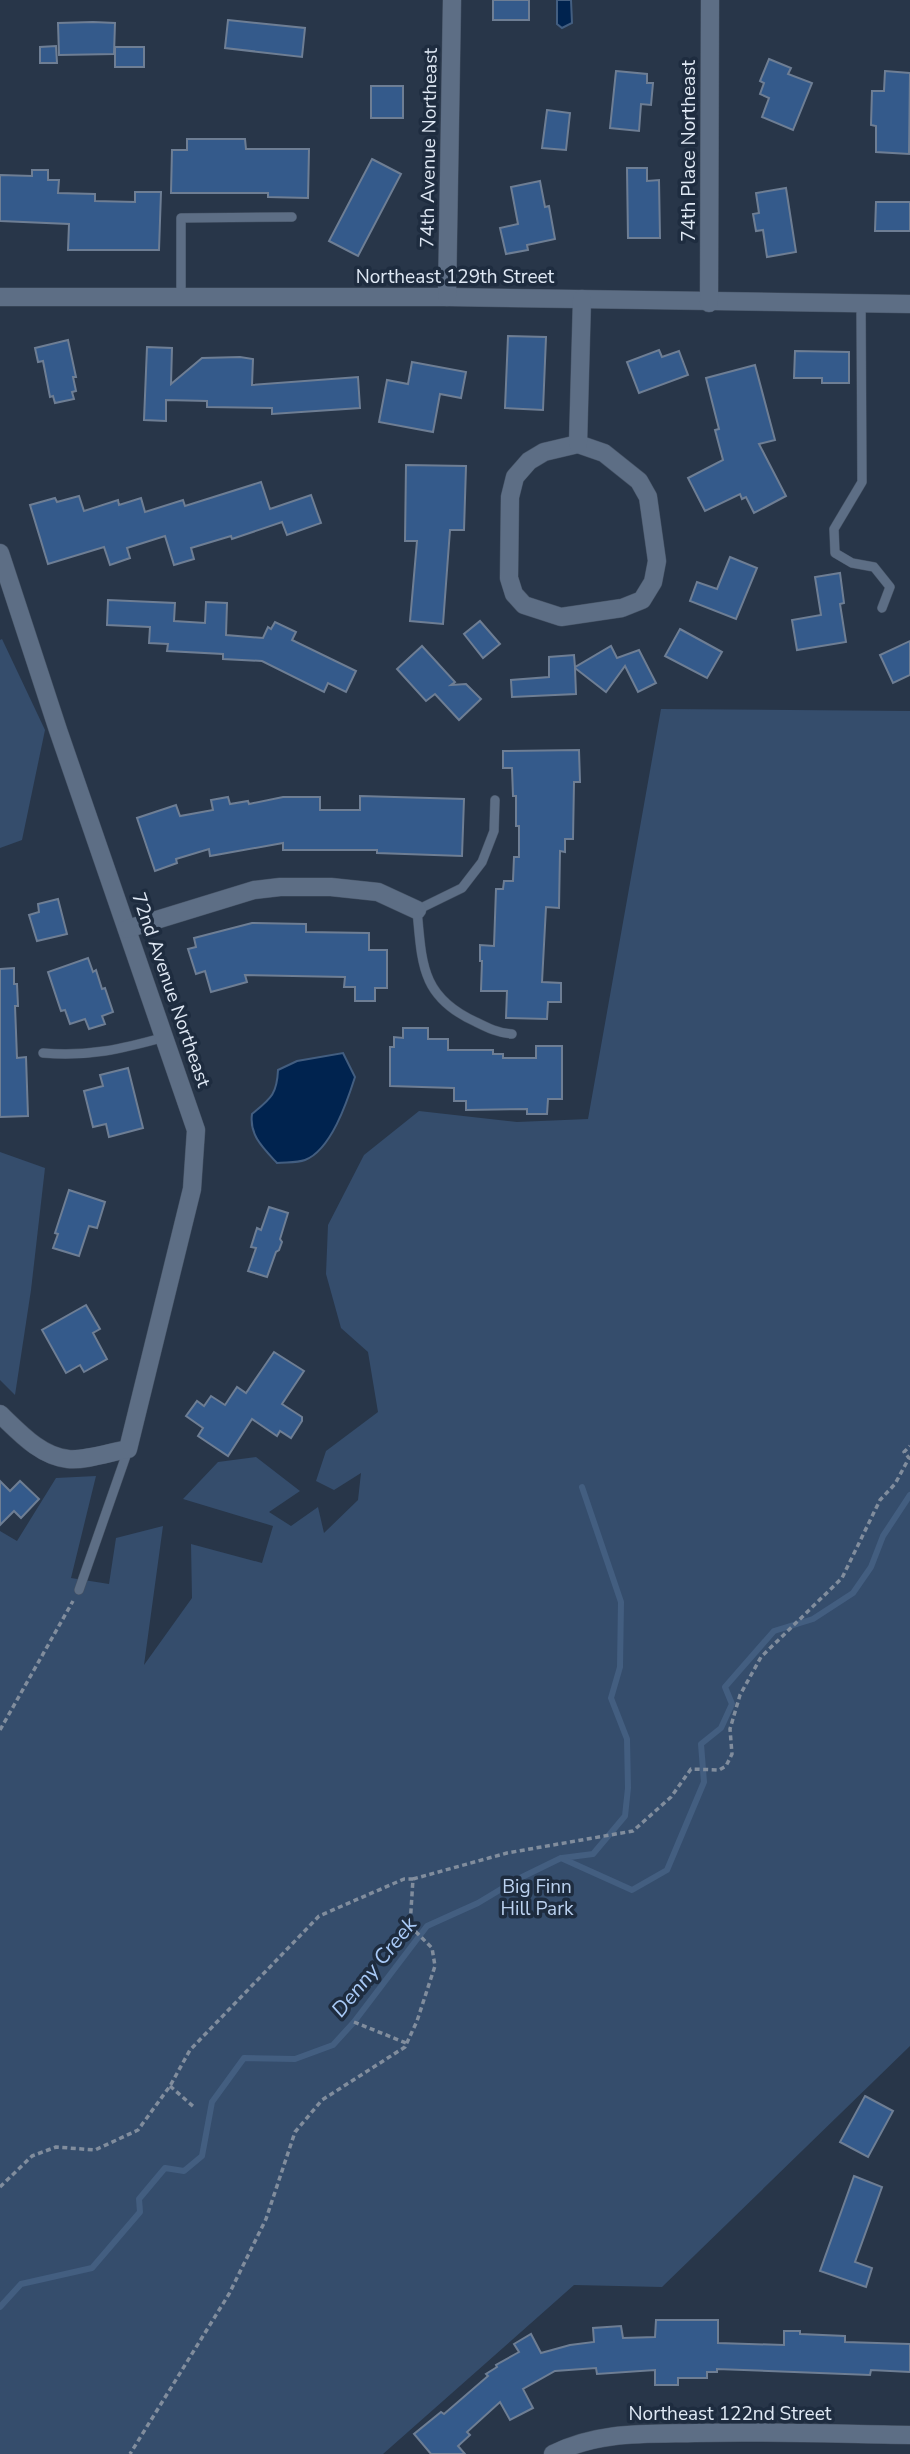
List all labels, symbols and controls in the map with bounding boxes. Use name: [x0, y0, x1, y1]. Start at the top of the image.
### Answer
street label: 74th Avenue Northeast: [414, 47, 444, 248]
street label: 74th Place Northeast: [676, 60, 702, 242]
street label: Northeast 129th Street: [356, 264, 555, 290]
street label: 72nd Avenue Northeast: [125, 889, 217, 1091]
park label: Big Finn Hill Park: [501, 1874, 574, 1922]
water label: Denny Creek: [325, 1911, 423, 2023]
street label: Northeast 122nd Street: [629, 2401, 832, 2427]

